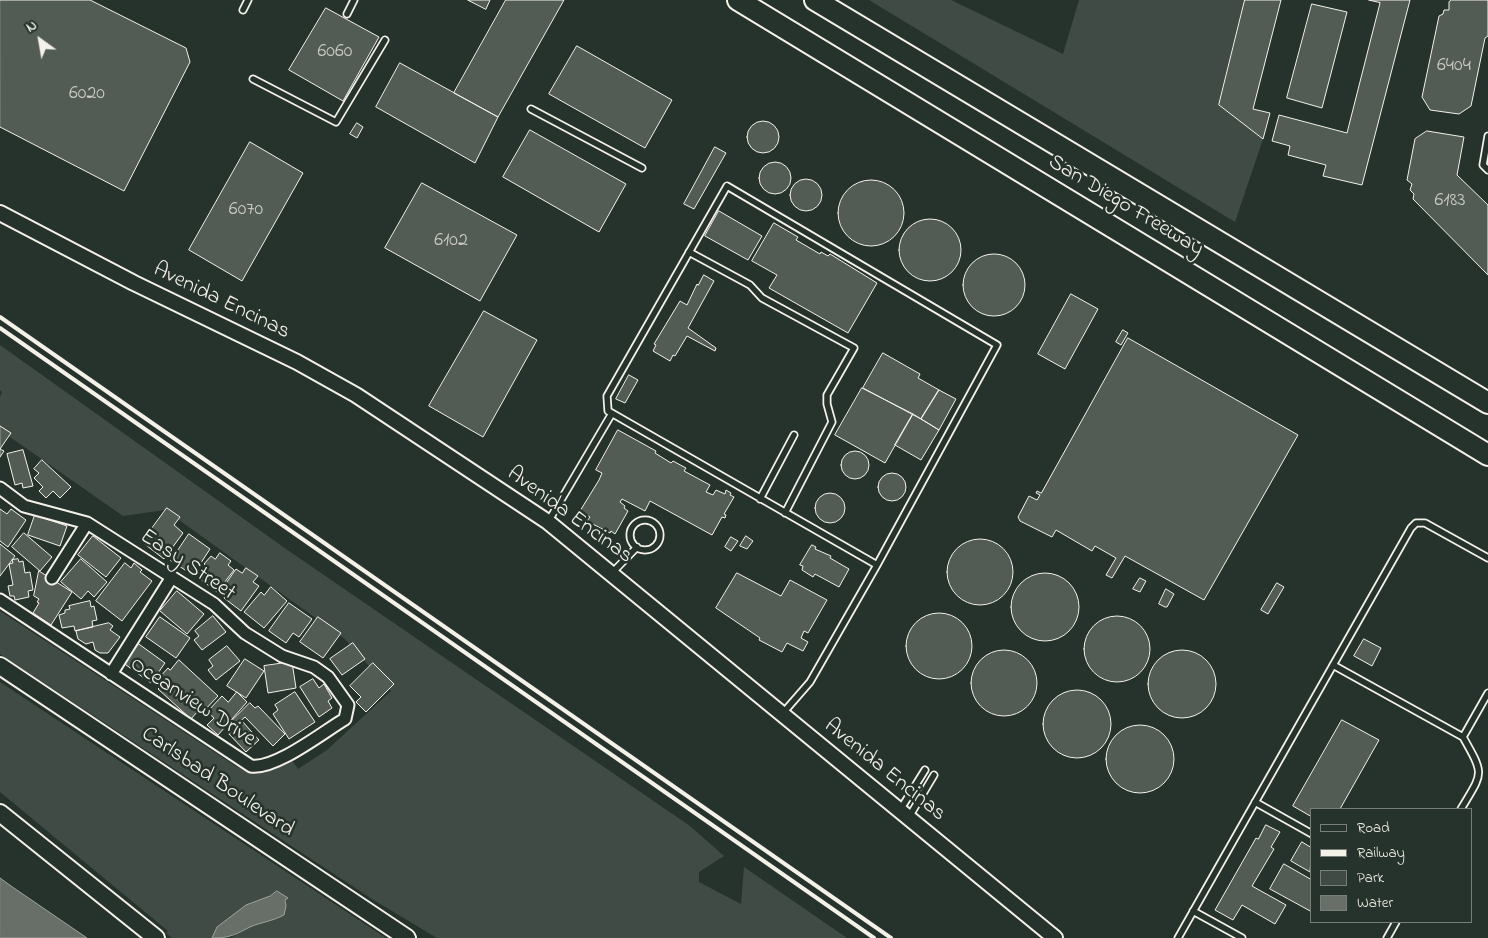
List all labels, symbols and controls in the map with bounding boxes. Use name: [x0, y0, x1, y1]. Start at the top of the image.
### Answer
north arrow: [15, 15, 65, 65]
text: N: [22, 15, 41, 38]
house number: 6060: [318, 41, 352, 65]
house number: 6404: [1437, 55, 1471, 79]
house number: 6020: [69, 83, 105, 107]
street label: San Diego Freeway: [1042, 150, 1208, 264]
house number: 6183: [1435, 190, 1465, 214]
house number: 6070: [229, 199, 263, 223]
house number: 6102: [434, 230, 468, 254]
street label: Avenida Encinas: [148, 257, 294, 347]
street label: Avenida Encinas: [501, 462, 637, 570]
street label: Easy Street: [134, 524, 240, 608]
street label: Oceanview Drive: [124, 652, 260, 754]
street label: Avenida Encinas: [818, 714, 950, 828]
street label: Carlsbad Boulevard: [135, 722, 299, 844]
legend: [1310, 808, 1473, 923]
text: Road: [1357, 817, 1390, 839]
text: Railway: [1357, 842, 1405, 864]
text: Park: [1357, 867, 1384, 889]
text: Water: [1357, 892, 1393, 914]

